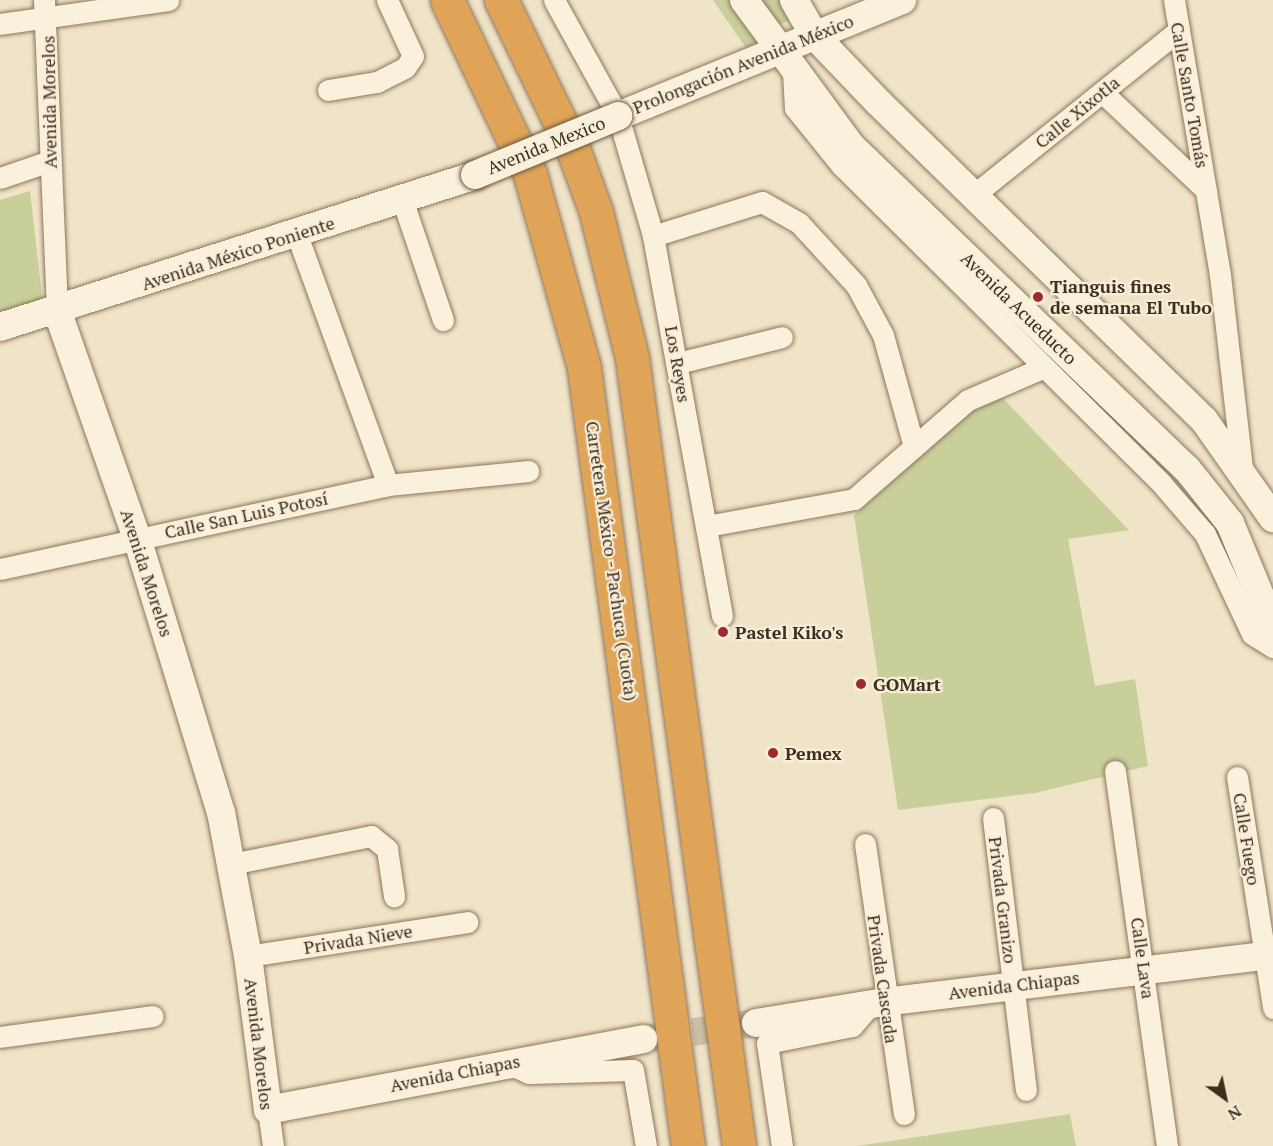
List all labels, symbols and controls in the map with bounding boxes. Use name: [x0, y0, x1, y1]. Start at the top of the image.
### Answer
street label: Prolongación Avenida México: [629, 10, 857, 118]
street label: Calle Santo Tomás: [1167, 20, 1213, 170]
street label: Avenida Morelos: [37, 35, 61, 169]
street label: Calle Xixotla: [1030, 71, 1124, 153]
street label: Avenida Mexico: [484, 111, 608, 179]
street label: Avenida México Poniente: [139, 212, 337, 294]
street label: Avenida Acueducto: [956, 247, 1082, 369]
place label: Tianguis fines de semana El Tubo: [1050, 276, 1212, 318]
marker: Tianguis fines de semana El Tubo: [1031, 290, 1045, 304]
street label: Los Reyes: [661, 324, 695, 404]
street label: Carretera México - Pachuca (Cuota): [582, 419, 642, 703]
street label: Calle San Luis Potosí: [162, 487, 330, 543]
street label: Avenida Morelos: [116, 506, 178, 640]
place label: Pastel Kiko's: [735, 621, 843, 643]
marker: Pastel Kiko's: [716, 625, 730, 639]
place label: GOMart: [873, 673, 941, 695]
marker: GOMart: [854, 677, 868, 691]
place label: Pemex: [785, 742, 842, 764]
marker: Pemex: [766, 746, 780, 760]
street label: Calle Fuego: [1229, 791, 1265, 887]
street label: Privada Granizo: [984, 835, 1022, 965]
street label: Privada Cascada: [863, 913, 903, 1045]
street label: Calle Lava: [1127, 916, 1159, 1000]
street label: Privada Nieve: [302, 920, 414, 958]
street label: Avenida Chiapas: [947, 966, 1081, 1004]
street label: Avenida Morelos: [240, 977, 278, 1111]
street label: Avenida Chiapas: [388, 1050, 522, 1096]
north arrow: [1195, 1068, 1255, 1128]
text: N: [1224, 1101, 1246, 1126]

